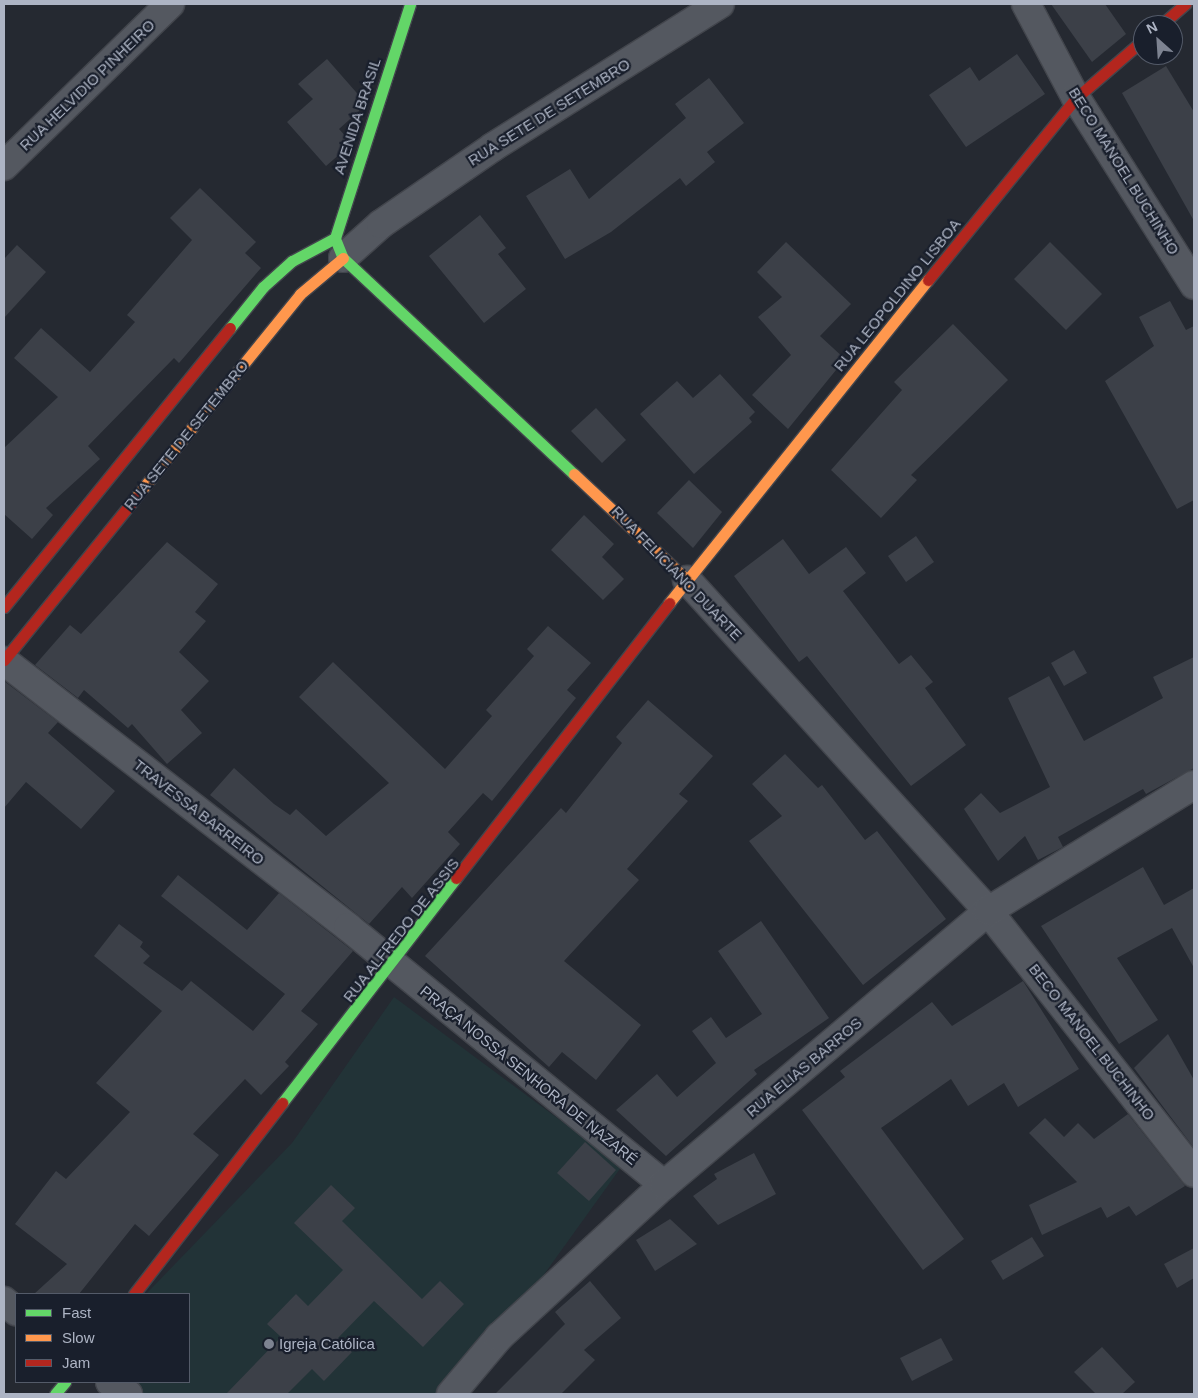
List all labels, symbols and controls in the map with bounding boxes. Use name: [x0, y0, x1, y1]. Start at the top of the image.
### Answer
north arrow: [1133, 15, 1183, 65]
street label: RUA HELVIDIO PINHEIRO: [15, 16, 159, 154]
text: N: [1144, 18, 1160, 37]
street label: RUA SETE DE SETEMBRO: [464, 54, 634, 170]
street label: AVENIDA BRASIL: [330, 55, 384, 177]
street label: BECO MANOEL BUCHINHO: [1065, 84, 1183, 258]
street label: RUA LEOPOLDINO LISBOA: [830, 215, 964, 375]
street label: RUA SETE DE SETEMBRO: [120, 356, 252, 514]
street label: RUA FELICIANO DUARTE: [608, 502, 746, 644]
street label: TRAVESSA BARREIRO: [130, 755, 268, 869]
street label: RUA ALFREDO DE ASSIS: [338, 854, 464, 1006]
street label: BECO MANOEL BUCHINHO: [1025, 960, 1159, 1124]
street label: PRAÇA NOSSA SENHORA DE NAZARÉ: [416, 981, 642, 1169]
street label: RUA ELIAS BARROS: [742, 1013, 866, 1121]
legend: [15, 1293, 190, 1383]
text: Fast: [62, 1304, 91, 1321]
text: Slow: [62, 1329, 95, 1346]
place label: Igreja Católica: [279, 1335, 375, 1353]
marker: Igreja Católica: [263, 1338, 275, 1350]
text: Jam: [62, 1354, 90, 1371]

